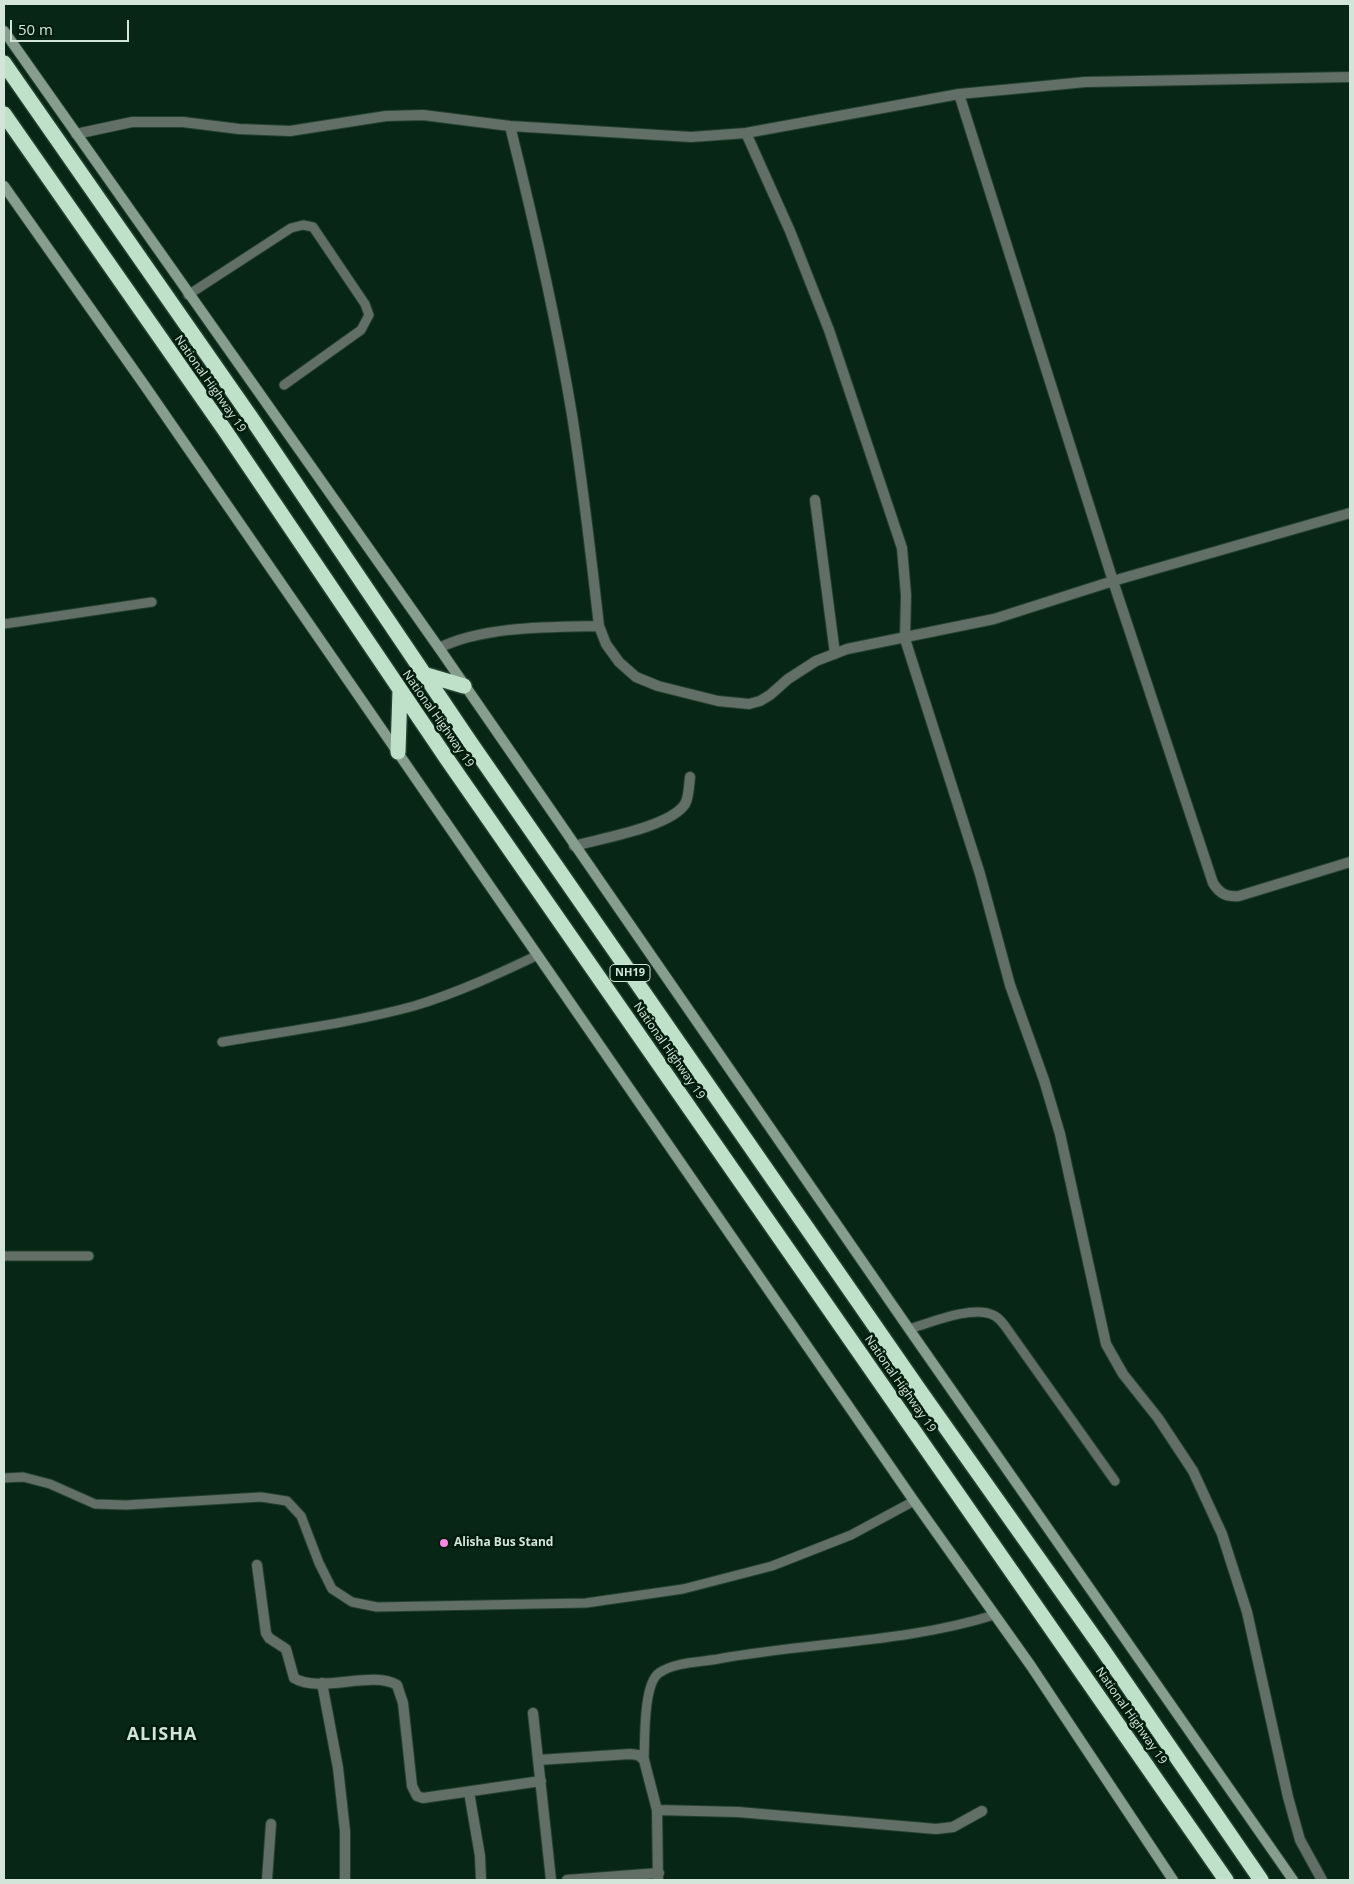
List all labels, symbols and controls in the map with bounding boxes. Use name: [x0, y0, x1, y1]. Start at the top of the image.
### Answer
scale bar: [12, 10, 131, 42]
text: 50 m: [18, 19, 53, 39]
street label: National Highway 19: [171, 333, 249, 435]
street label: National Highway 19: [399, 668, 477, 770]
road number: NH19: [610, 964, 650, 981]
street label: National Highway 19: [630, 1000, 708, 1102]
street label: National Highway 19: [861, 1333, 939, 1435]
place label: Alisha Bus Stand: [454, 1536, 553, 1550]
marker: Alisha Bus Stand: [438, 1537, 450, 1549]
street label: National Highway 19: [1092, 1665, 1170, 1767]
district label: ALISHA: [126, 1724, 198, 1746]

